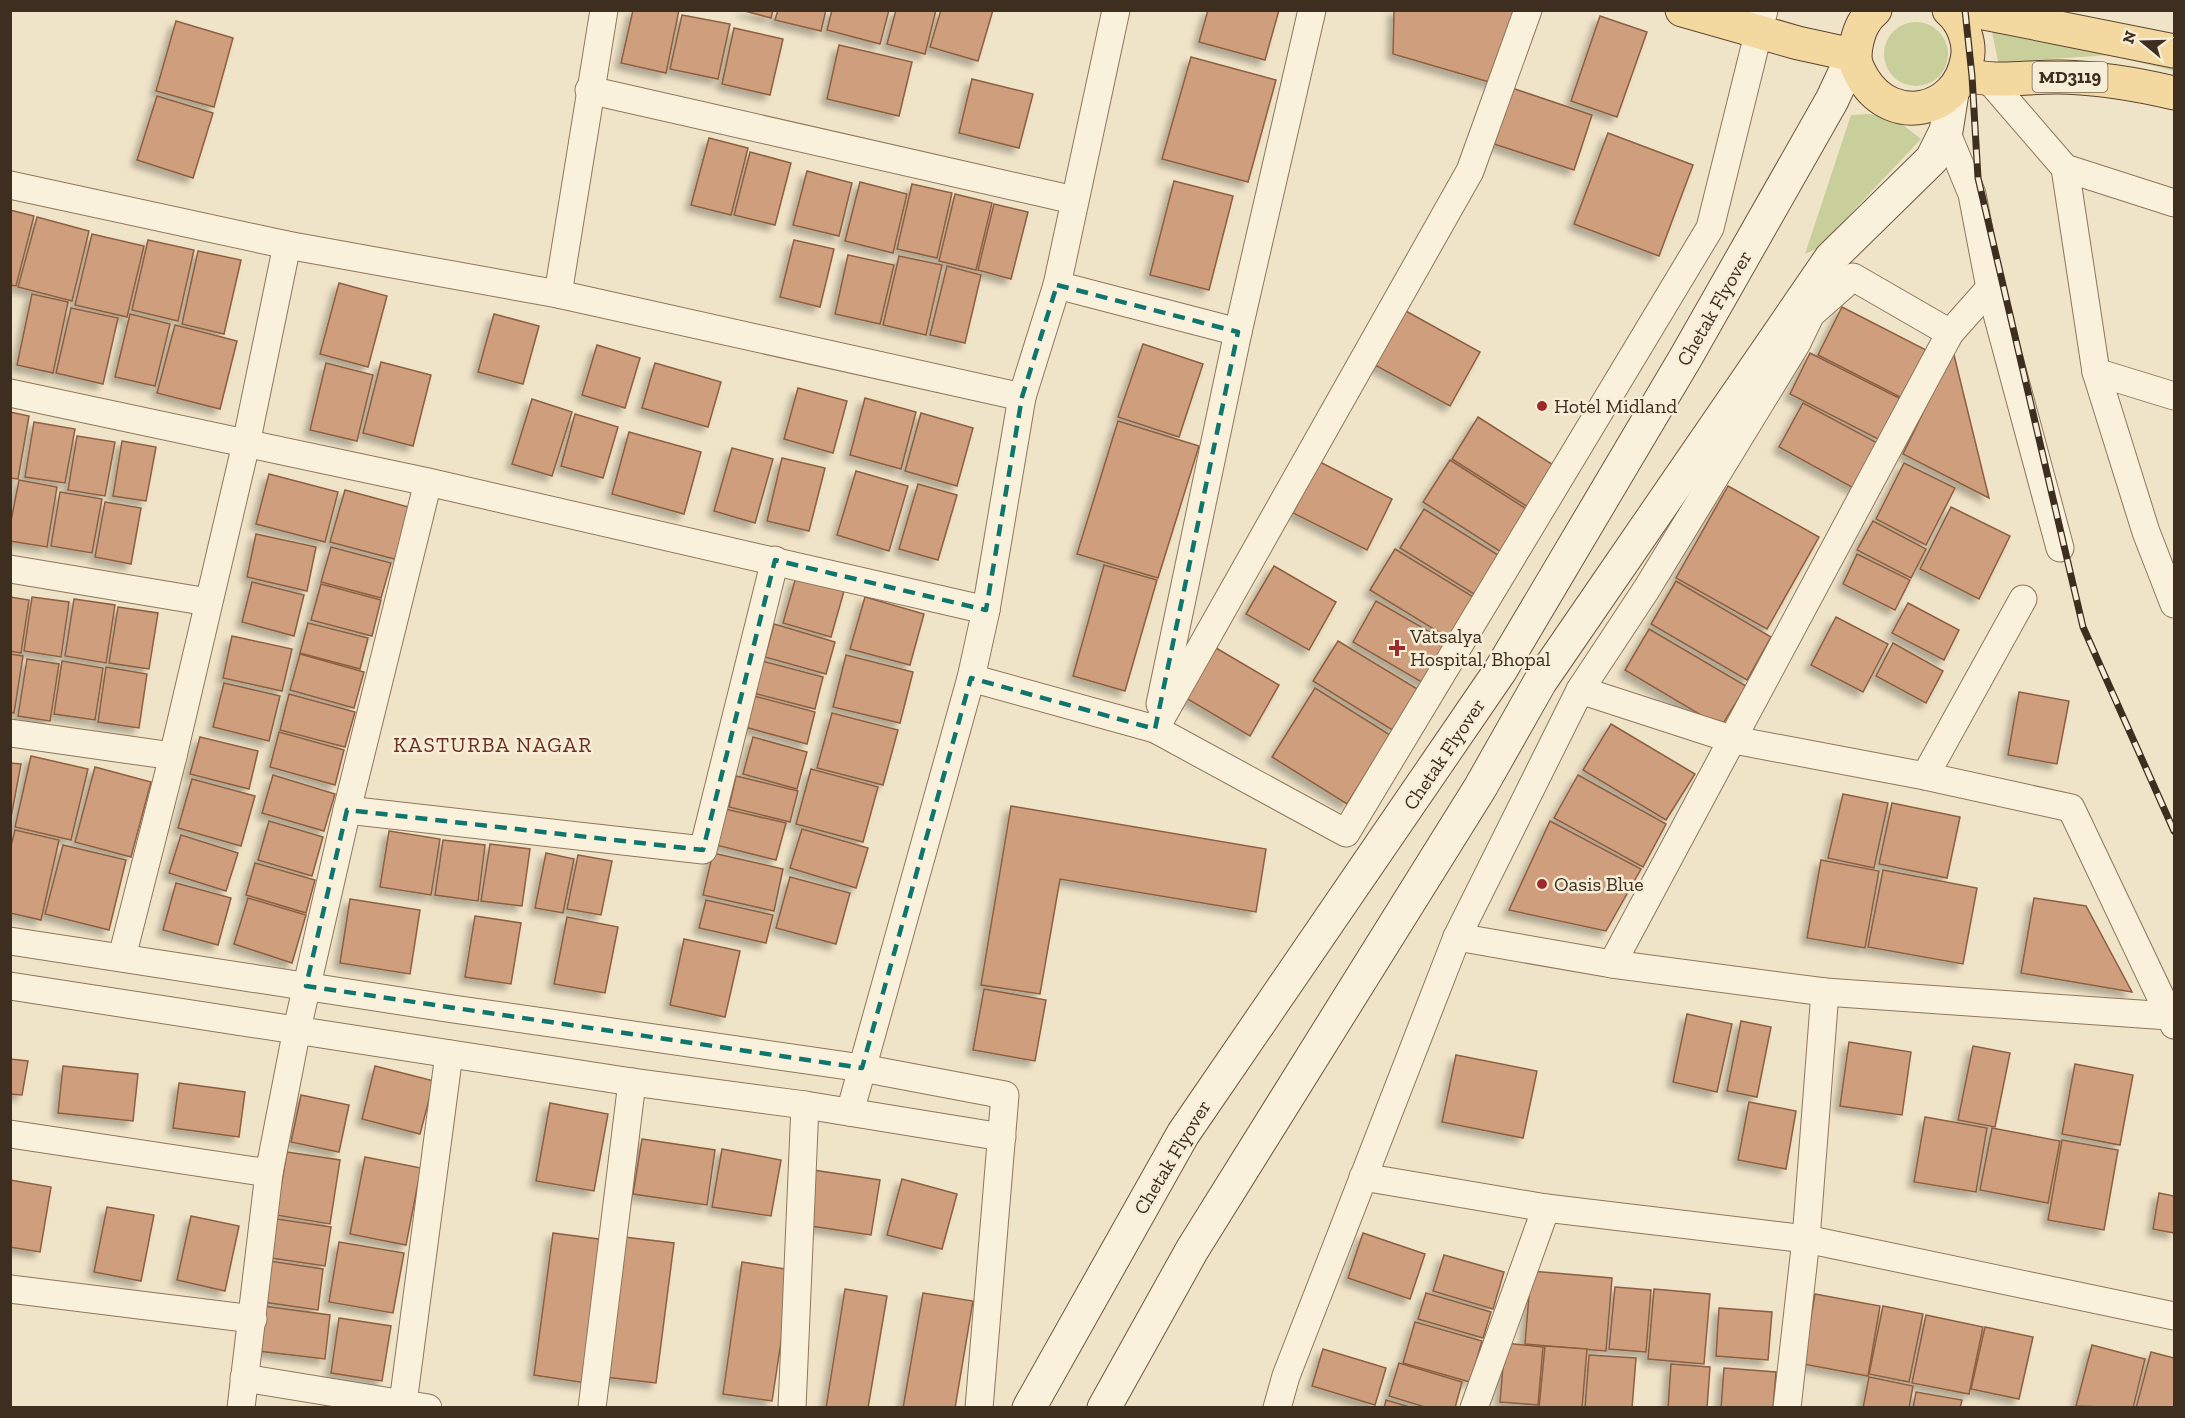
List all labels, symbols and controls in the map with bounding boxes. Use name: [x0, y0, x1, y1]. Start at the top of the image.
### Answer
north arrow: [2113, 12, 2173, 72]
text: N: [2118, 28, 2140, 46]
road number: MD3119: [2032, 62, 2108, 92]
street label: Chetak Flyover: [1671, 246, 1757, 370]
place label: Hotel Midland: [1554, 394, 1677, 418]
marker: Hotel Midland: [1535, 399, 1549, 413]
place label: Vatsalya Hospital, Bhopal: [1409, 624, 1551, 671]
marker: Vatsalya Hospital, Bhopal: [1388, 639, 1406, 657]
street label: Chetak Flyover: [1398, 694, 1490, 814]
district label: KASTURBA NAGAR: [393, 732, 593, 757]
place label: Oasis Blue: [1554, 872, 1644, 896]
marker: Oasis Blue: [1535, 877, 1549, 891]
street label: Chetak Flyover: [1128, 1095, 1216, 1219]

